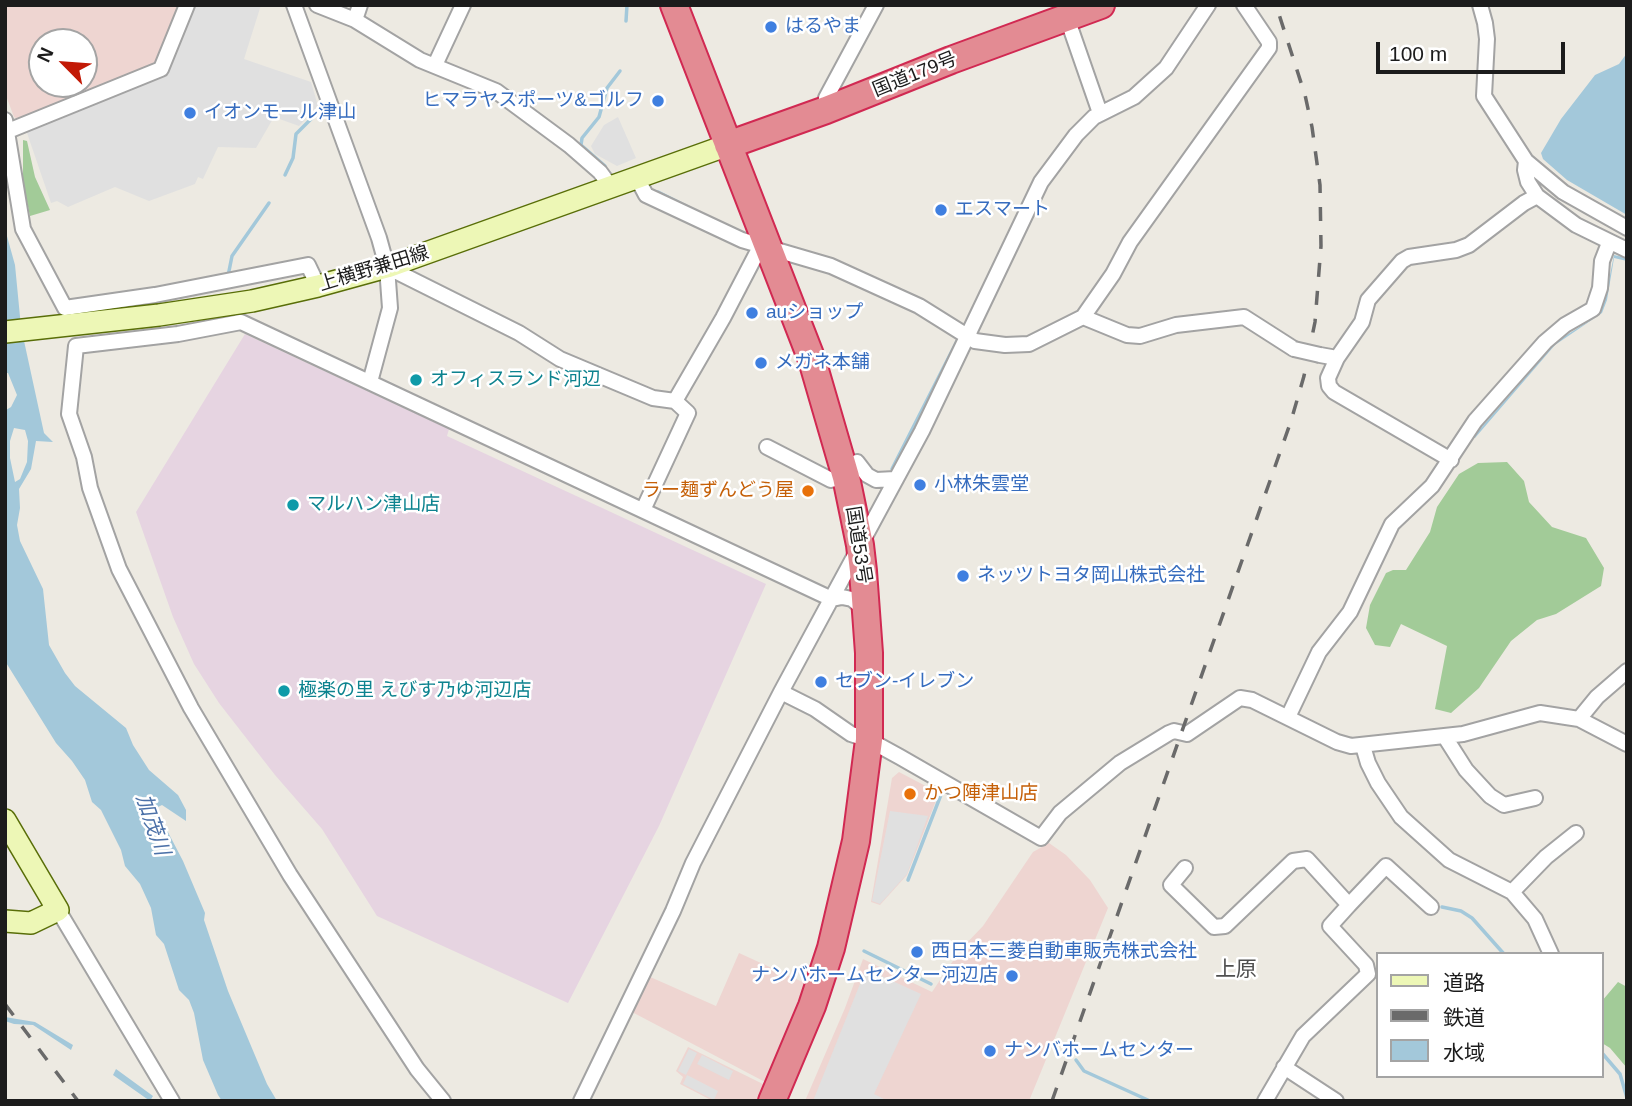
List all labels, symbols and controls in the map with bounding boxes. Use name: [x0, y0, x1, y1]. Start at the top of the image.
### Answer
place label: はるやま: [785, 16, 861, 38]
marker: はるやま: [763, 19, 779, 35]
north arrow: [28, 28, 98, 98]
scale bar: [1380, 28, 1569, 72]
text: 100 m: [1389, 42, 1447, 65]
text: N: [33, 44, 58, 65]
street label: 国道179号: [870, 48, 960, 102]
place label: ヒマラヤスポーツ&ゴルフ: [422, 90, 644, 112]
marker: ヒマラヤスポーツ&ゴルフ: [650, 93, 666, 109]
place label: イオンモール津山: [204, 102, 356, 124]
marker: イオンモール津山: [182, 105, 198, 121]
place label: エスマート: [955, 199, 1050, 221]
marker: エスマート: [933, 202, 949, 218]
street label: 上横野兼田線: [316, 241, 432, 297]
place label: auショップ: [766, 302, 863, 324]
marker: auショップ: [744, 305, 760, 321]
place label: メガネ本舗: [775, 352, 870, 374]
marker: メガネ本舗: [753, 355, 769, 371]
place label: オフィスランド河辺: [430, 369, 601, 391]
marker: オフィスランド河辺: [408, 372, 424, 388]
place label: 小林朱雲堂: [934, 474, 1029, 496]
marker: 小林朱雲堂: [912, 477, 928, 493]
place label: ラー麺ずんどう屋: [642, 480, 794, 502]
marker: ラー麺ずんどう屋: [800, 483, 816, 499]
place label: マルハン津山店: [307, 494, 440, 516]
marker: マルハン津山店: [285, 497, 301, 513]
street label: 国道53号: [841, 505, 875, 585]
place label: ネッツトヨタ岡山株式会社: [977, 565, 1205, 587]
marker: ネッツトヨタ岡山株式会社: [955, 568, 971, 584]
place label: セブン-イレブン: [835, 671, 974, 693]
marker: セブン-イレブン: [813, 674, 829, 690]
place label: 極楽の里 えびす乃ゆ河辺店: [298, 680, 531, 702]
marker: 極楽の里 えびす乃ゆ河辺店: [276, 683, 292, 699]
place label: かつ陣津山店: [924, 783, 1038, 805]
marker: かつ陣津山店: [902, 786, 918, 802]
water label: 加茂川: [130, 791, 174, 859]
place label: 西日本三菱自動車販売株式会社: [931, 941, 1197, 963]
marker: 西日本三菱自動車販売株式会社: [909, 944, 925, 960]
legend: [1376, 952, 1604, 1078]
district label: 上原: [1215, 957, 1257, 983]
place label: ナンバホームセンター河辺店: [751, 965, 998, 987]
marker: ナンバホームセンター河辺店: [1004, 968, 1020, 984]
text: 道路: [1443, 971, 1485, 994]
text: 鉄道: [1443, 1006, 1485, 1029]
place label: ナンバホームセンター: [1004, 1040, 1194, 1062]
text: 水域: [1443, 1041, 1485, 1064]
marker: ナンバホームセンター: [982, 1043, 998, 1059]

